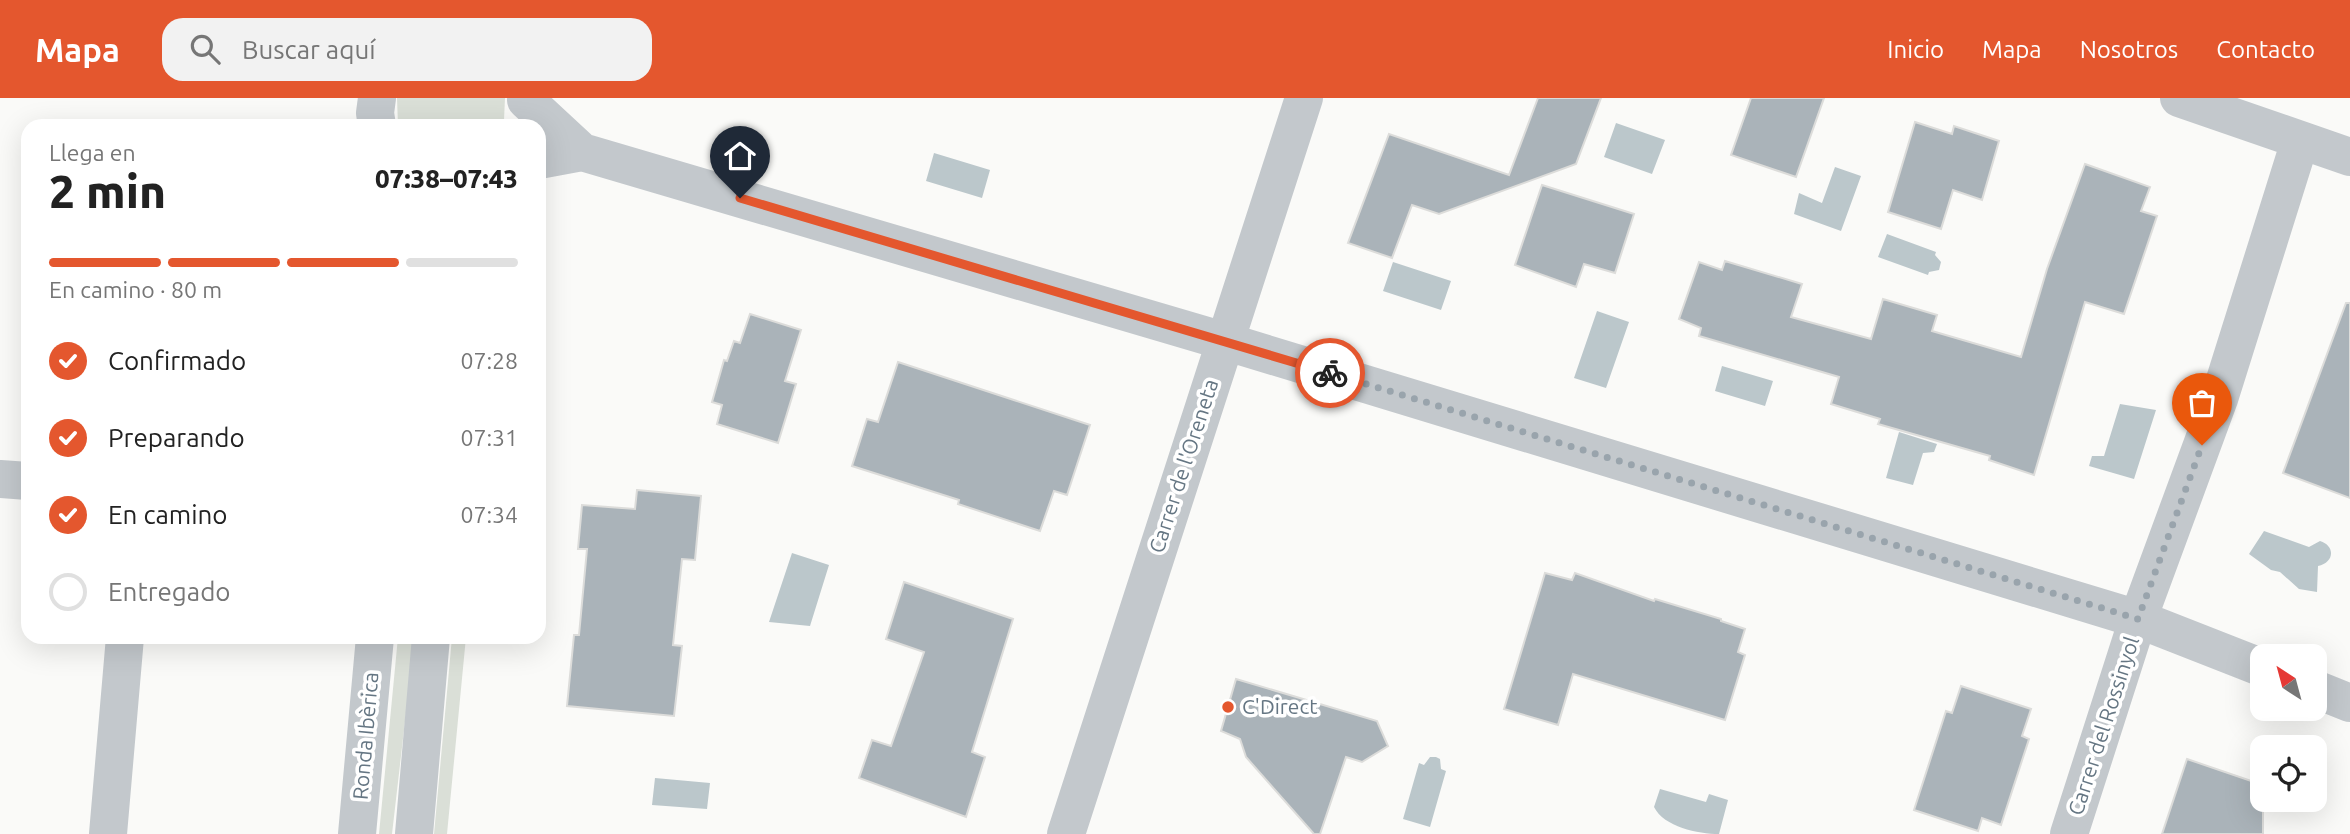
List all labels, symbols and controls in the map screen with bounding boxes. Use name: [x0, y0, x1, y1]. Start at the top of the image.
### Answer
search box: [162, 18, 652, 81]
icon: search: [186, 30, 224, 68]
text: Mapa: [35, 31, 120, 68]
text: Buscar aquí: [242, 35, 376, 64]
text: Inicio: [1887, 36, 1944, 63]
text: Mapa: [1982, 36, 2042, 63]
text: Nosotros: [2080, 36, 2178, 63]
text: Contacto: [2216, 36, 2315, 63]
pin: [710, 126, 770, 198]
icon: home: [721, 137, 759, 175]
text: Llega en: [49, 140, 136, 165]
text: 07:38–07:43: [375, 164, 518, 193]
text: 2 min: [49, 165, 166, 217]
text: En camino · 80 m: [49, 277, 222, 302]
courier: [1295, 338, 1365, 408]
icon: check: [49, 342, 87, 380]
text: Confirmado: [108, 346, 246, 375]
text: 07:28: [460, 348, 518, 373]
icon: bike: [1311, 354, 1349, 392]
pin: [2172, 373, 2232, 445]
street label: Carrer de l'Oreneta: [1144, 376, 1222, 556]
icon: bag: [2183, 384, 2221, 422]
icon: check: [49, 419, 87, 457]
text: Preparando: [108, 423, 245, 452]
text: 07:31: [460, 425, 518, 450]
icon: check: [49, 496, 87, 534]
text: En camino: [108, 500, 228, 529]
text: 07:34: [460, 502, 518, 527]
text: Entregado: [108, 577, 231, 606]
street label: Carrer del Rossinyol: [2063, 633, 2143, 818]
north arrow: [2250, 644, 2328, 721]
map controls: [2250, 644, 2327, 812]
street label: Ronda Ibèrica: [347, 671, 383, 801]
place label: C'Direct: [1242, 694, 1317, 718]
marker: C'Direct: [1220, 699, 1236, 715]
button: locate: [2250, 735, 2327, 812]

